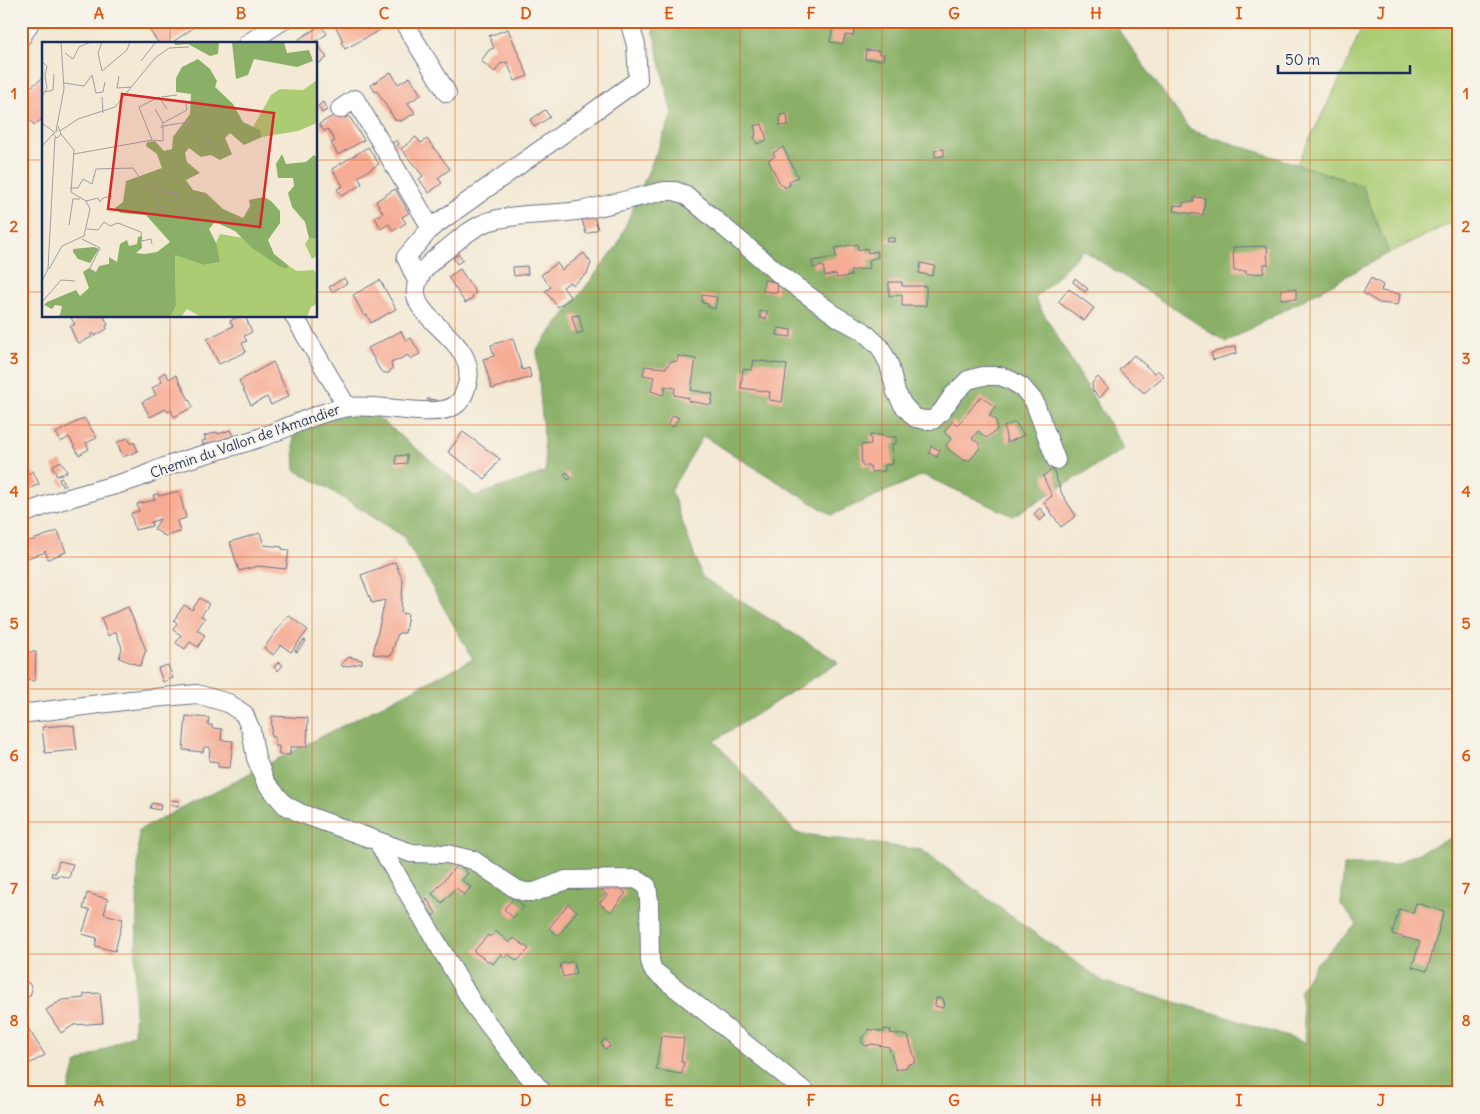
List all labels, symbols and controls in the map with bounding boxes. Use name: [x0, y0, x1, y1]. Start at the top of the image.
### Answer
text: A: [94, 3, 104, 23]
text: B: [236, 3, 247, 23]
text: C: [379, 3, 390, 23]
text: D: [520, 3, 532, 23]
text: E: [664, 3, 674, 23]
text: F: [806, 3, 816, 23]
text: G: [948, 3, 960, 23]
text: H: [1090, 3, 1102, 23]
text: I: [1236, 3, 1243, 23]
text: J: [1377, 3, 1386, 23]
inset map: [42, 42, 318, 318]
scale bar: [1278, 42, 1410, 74]
text: 50 m: [1285, 50, 1320, 69]
text: 1: [11, 83, 17, 103]
text: 1: [1463, 83, 1469, 103]
text: 2: [10, 216, 19, 236]
text: 2: [1462, 216, 1471, 236]
text: 3: [9, 348, 19, 368]
text: 3: [1461, 348, 1471, 368]
street label: Chemin du Vallon de l'Amandier: [148, 400, 343, 482]
text: 4: [9, 481, 19, 501]
text: 4: [1461, 481, 1471, 501]
text: 5: [9, 613, 19, 633]
text: 5: [1461, 613, 1471, 633]
text: 6: [9, 745, 19, 765]
text: 6: [1461, 745, 1471, 765]
text: 7: [10, 878, 18, 898]
text: 7: [1462, 878, 1470, 898]
text: 8: [9, 1010, 19, 1030]
text: 8: [1461, 1010, 1471, 1030]
text: A: [94, 1090, 104, 1110]
text: B: [236, 1090, 247, 1110]
text: C: [379, 1090, 390, 1110]
text: D: [520, 1090, 532, 1110]
text: E: [664, 1090, 674, 1110]
text: F: [806, 1090, 816, 1110]
text: G: [948, 1090, 960, 1110]
text: H: [1090, 1090, 1102, 1110]
text: I: [1236, 1090, 1243, 1110]
text: J: [1377, 1090, 1386, 1110]

